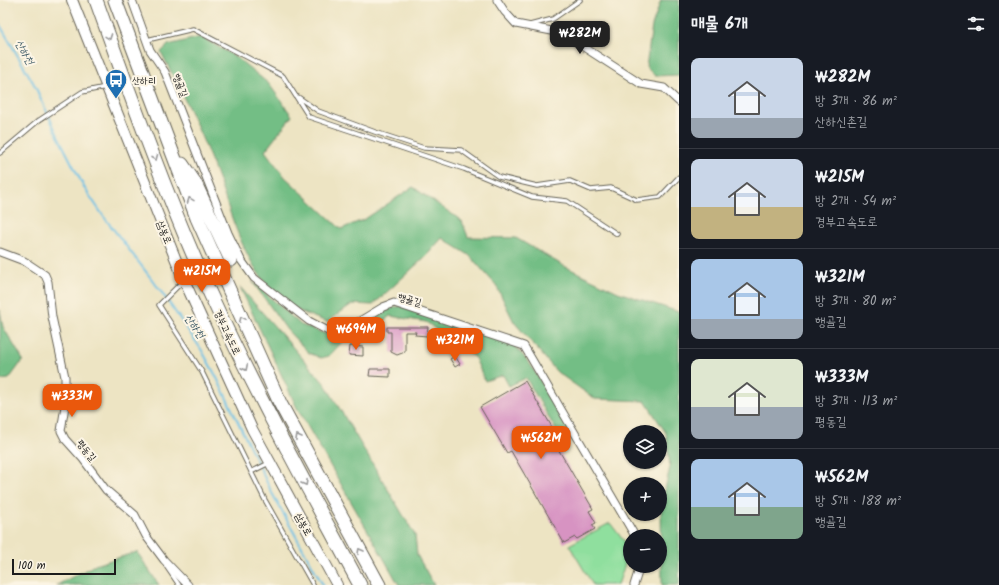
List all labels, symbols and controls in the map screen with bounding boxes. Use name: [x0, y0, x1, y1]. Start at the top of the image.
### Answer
text: 매물 6개: [691, 11, 748, 38]
icon: filters: [965, 13, 987, 35]
pin: ₩282M: [552, 21, 608, 55]
text: ₩282M: [559, 23, 601, 44]
one-way arrow: [104, 33, 113, 40]
water label: 산하천: [10, 36, 39, 69]
text: ₩282M: [815, 64, 870, 91]
bus stop icon: 산하리: [103, 67, 129, 100]
street label: 행골길: [168, 70, 192, 99]
place label: 산하리: [132, 73, 156, 89]
icon: home: [723, 74, 771, 122]
text: 방 3개 · 86 m²: [815, 91, 897, 112]
text: 산하신촌길: [815, 112, 867, 133]
one-way arrow: [150, 154, 158, 162]
text: ₩215M: [815, 164, 864, 191]
icon: home: [723, 175, 771, 223]
text: 방 2개 · 54 m²: [815, 191, 896, 212]
one-way arrow: [187, 197, 195, 204]
text: 경부고속도로: [815, 212, 878, 233]
street label: 삼봉로: [152, 218, 176, 247]
pin: ₩215M: [174, 259, 230, 293]
text: ₩215M: [183, 261, 221, 282]
text: ₩321M: [815, 264, 865, 291]
icon: home: [723, 275, 771, 323]
street label: 행골길: [395, 289, 423, 311]
text: 방 3개 · 80 m²: [815, 291, 896, 312]
street label: 경부고속도로: [210, 307, 245, 358]
water label: 산하천: [179, 311, 210, 344]
text: 행골길: [815, 312, 846, 333]
one-way arrow: [239, 316, 247, 324]
pin: ₩694M: [328, 317, 384, 351]
text: ₩694M: [336, 319, 376, 340]
pin: ₩321M: [427, 328, 483, 362]
text: ₩321M: [436, 330, 474, 351]
one-way arrow: [240, 363, 248, 371]
text: ₩333M: [815, 364, 868, 391]
icon: home: [723, 375, 771, 423]
pin: ₩333M: [44, 384, 100, 418]
text: ₩333M: [52, 386, 92, 407]
text: 방 3개 · 113 m²: [815, 391, 897, 412]
text: 평동길: [815, 412, 846, 433]
map controls: [623, 425, 667, 573]
button: layers: [623, 425, 667, 469]
pin: ₩562M: [513, 426, 569, 460]
text: ₩562M: [521, 428, 561, 449]
one-way arrow: [296, 434, 303, 441]
street label: 평동길: [72, 436, 100, 465]
text: ₩562M: [815, 464, 868, 491]
icon: home: [723, 475, 771, 523]
button: +: [623, 477, 667, 521]
one-way arrow: [300, 479, 308, 486]
text: 방 5개 · 188 m²: [815, 491, 901, 512]
street label: 삼봉로: [290, 510, 316, 539]
text: 행골길: [815, 512, 846, 533]
button: −: [623, 529, 667, 573]
one-way arrow: [358, 548, 365, 555]
scale bar: [12, 557, 116, 576]
text: 100 m: [18, 557, 46, 575]

